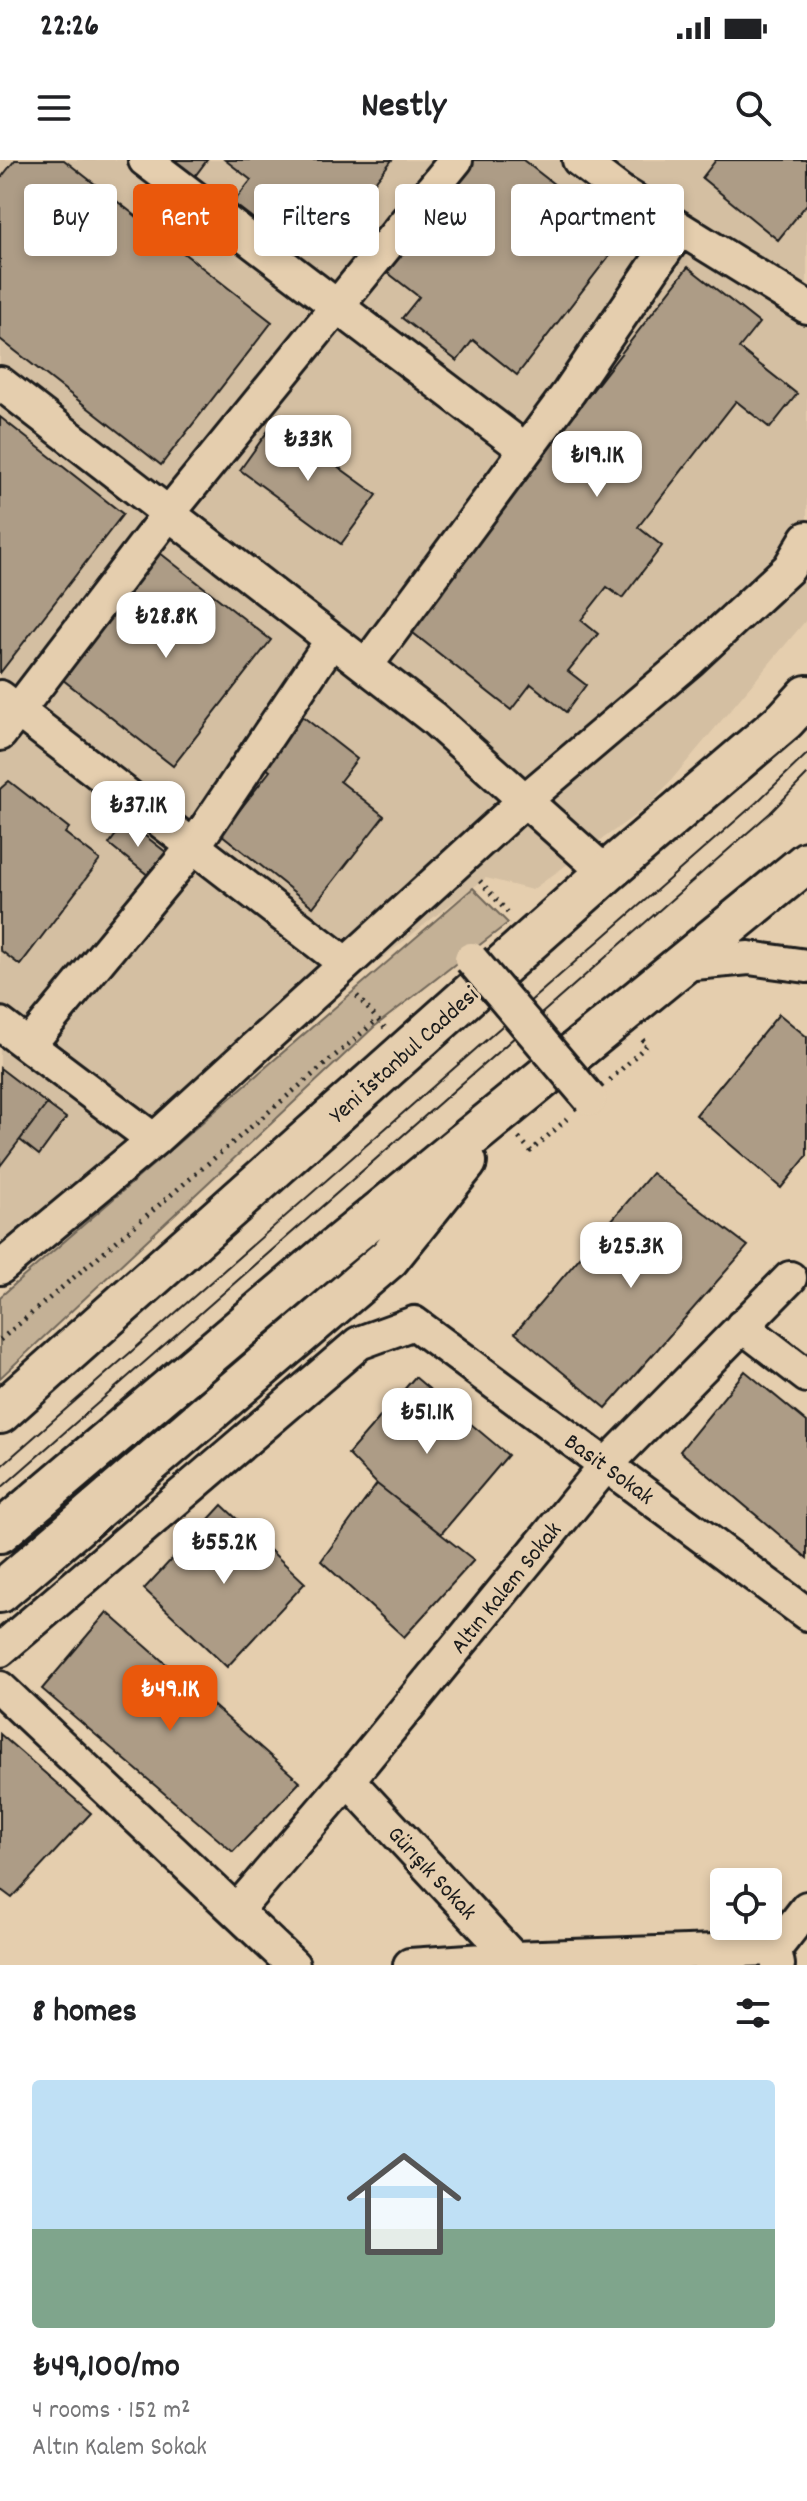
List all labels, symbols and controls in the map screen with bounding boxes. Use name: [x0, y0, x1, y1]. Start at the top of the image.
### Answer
text: 22:26: [40, 7, 99, 50]
text: Nestly: [361, 82, 446, 134]
icon: menu: [32, 86, 76, 130]
icon: search: [731, 86, 775, 130]
chip: Buy: [24, 184, 117, 256]
chip: Rent: [133, 184, 238, 256]
chip: Filters: [254, 184, 379, 256]
chip: New: [395, 184, 495, 256]
chip: Apartment: [511, 184, 684, 256]
pin: ₺33K: [261, 415, 355, 483]
text: ₺33K: [283, 422, 333, 459]
pin: ₺19.1K: [532, 431, 662, 499]
text: ₺19.1K: [570, 438, 624, 475]
pin: ₺28.8K: [101, 592, 231, 660]
text: ₺28.8K: [134, 599, 198, 636]
pin: ₺37.1K: [73, 781, 203, 849]
text: ₺37.1K: [109, 788, 167, 825]
street label: Yeni İstanbul Caddesi: [323, 980, 487, 1133]
pin: ₺25.3K: [566, 1222, 696, 1290]
text: ₺25.3K: [598, 1229, 664, 1266]
pin: ₺51.1K: [362, 1388, 492, 1456]
text: ₺51.1K: [400, 1395, 454, 1432]
street label: Basit Sokak: [556, 1426, 660, 1515]
street label: Altın Kalem Sokak: [443, 1515, 571, 1662]
pin: ₺55.2K: [159, 1518, 289, 1586]
text: ₺55.2K: [191, 1525, 257, 1562]
pin: ₺49.1K: [105, 1665, 235, 1733]
text: ₺49.1K: [140, 1672, 200, 1709]
street label: Gürışık Sokak: [378, 1819, 484, 1929]
map controls: [710, 1868, 782, 1940]
button: locate: [710, 1868, 782, 1940]
text: 8 homes: [32, 1989, 137, 2038]
icon: filters: [731, 1991, 775, 2035]
icon: home: [332, 2132, 476, 2276]
text: ₺49,100/mo: [32, 2344, 180, 2393]
text: 4 rooms · 152 m²: [32, 2393, 191, 2430]
text: Altın Kalem Sokak: [32, 2430, 207, 2467]

